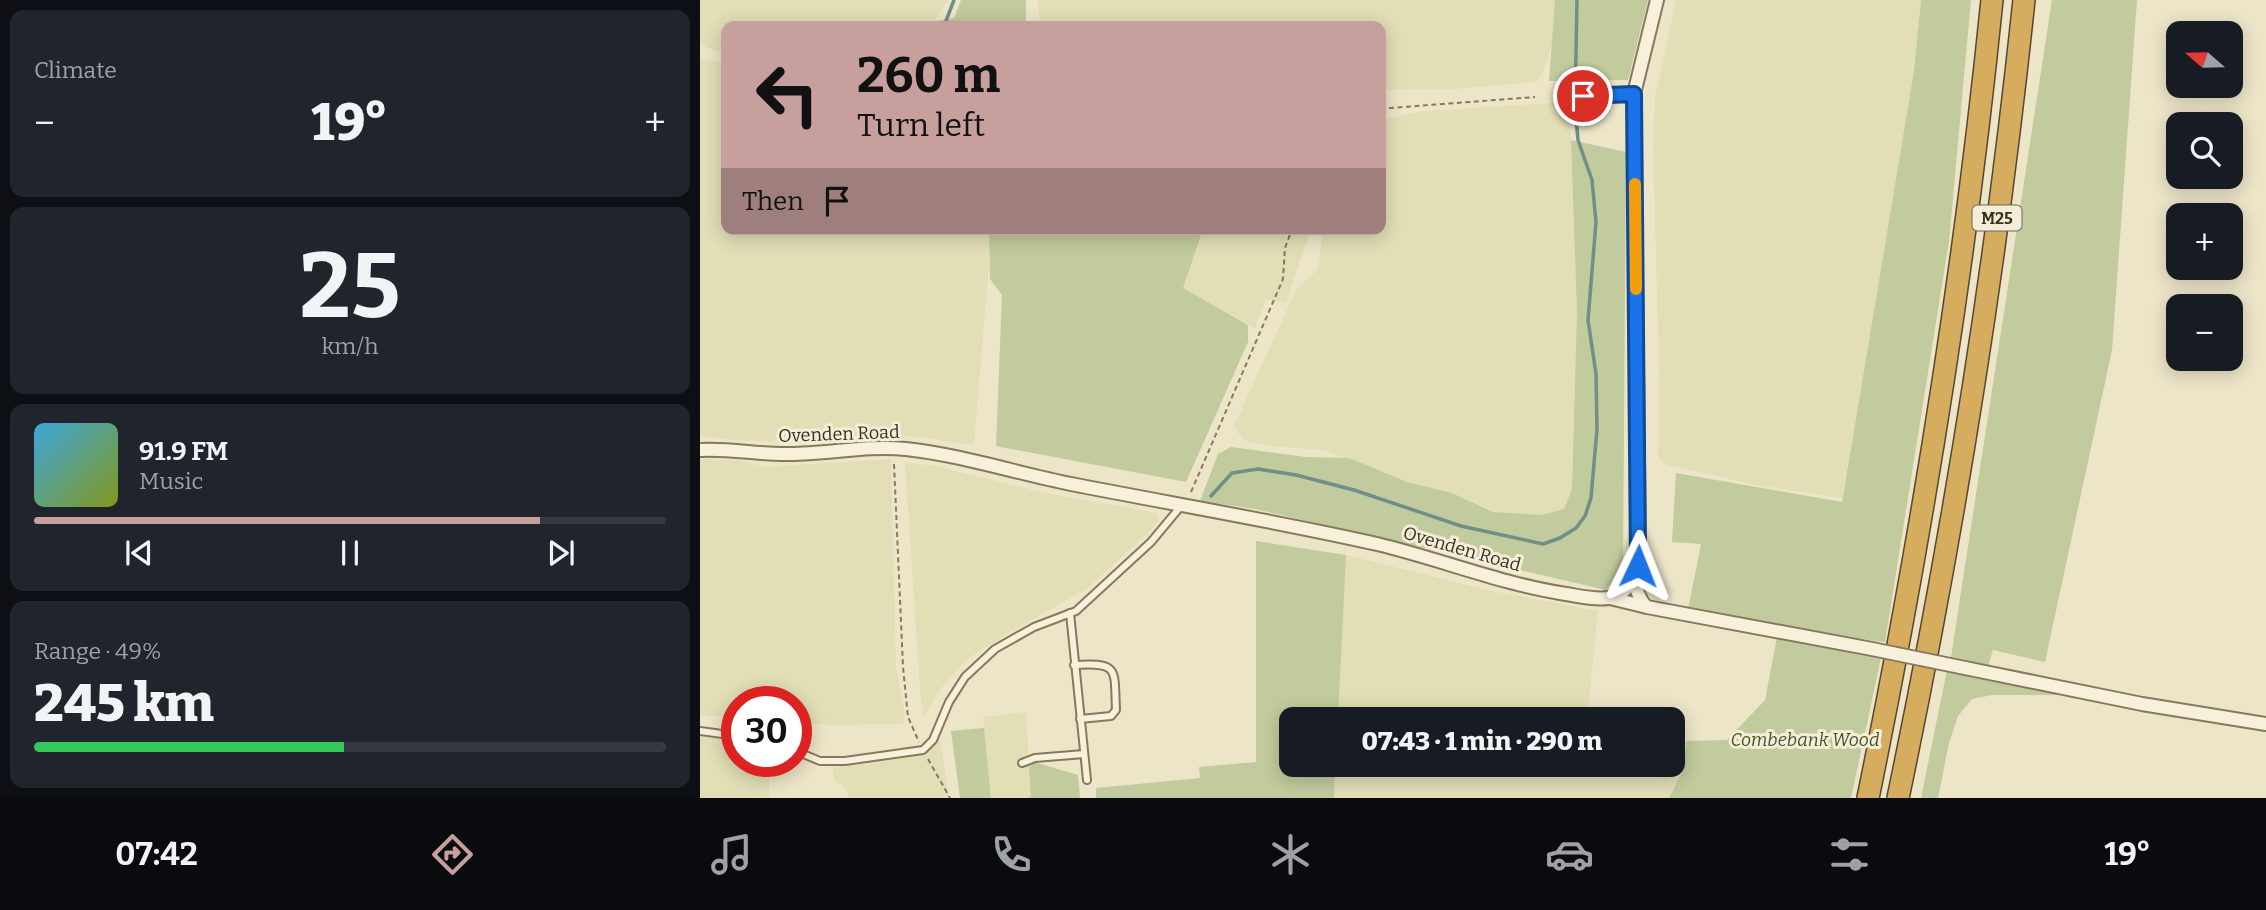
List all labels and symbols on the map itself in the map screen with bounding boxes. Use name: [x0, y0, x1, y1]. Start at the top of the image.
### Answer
north arrow: [2166, 21, 2244, 98]
pin: [1553, 66, 1613, 126]
road number: M25: [1972, 206, 2022, 230]
street label: Ovenden Road: [778, 421, 900, 447]
street label: Ovenden Road: [1401, 522, 1524, 576]
position arrow: [1601, 529, 1675, 603]
speed limit sign: 30: [721, 686, 812, 777]
park label: Combebank Wood: [1730, 729, 1880, 751]

